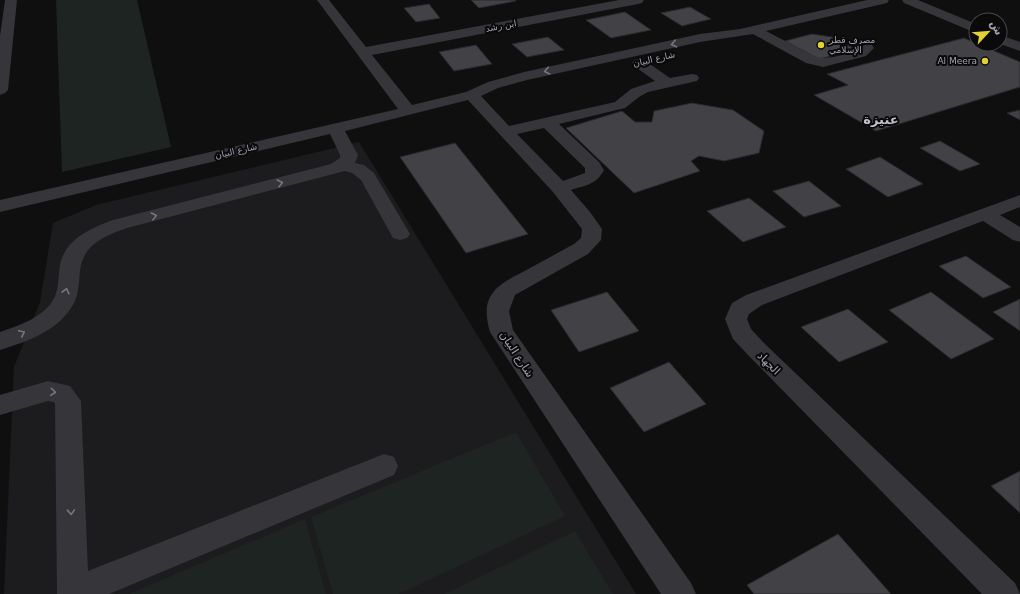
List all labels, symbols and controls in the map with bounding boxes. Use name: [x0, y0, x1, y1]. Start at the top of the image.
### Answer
north arrow: [968, 12, 1008, 52]
street label: ابن رشد: [485, 18, 517, 34]
text: ش: [987, 18, 1006, 38]
place label: مصرف قطر الإسلامي: [828, 35, 876, 56]
one-way arrow: [671, 39, 677, 47]
marker: مصرف قطر الإسلامي: [816, 40, 826, 50]
street label: شارع البيان: [632, 49, 676, 69]
place label: Al Meera: [937, 56, 977, 66]
marker: Al Meera: [980, 56, 990, 66]
one-way arrow: [544, 67, 550, 75]
district label: عنيزة: [863, 112, 899, 127]
street label: شارع البيان: [214, 141, 258, 161]
one-way arrow: [276, 179, 283, 188]
one-way arrow: [151, 212, 157, 220]
one-way arrow: [62, 288, 70, 294]
street label: شارع البيان: [497, 329, 536, 380]
one-way arrow: [18, 330, 26, 338]
street label: الجهاد: [755, 349, 783, 377]
one-way arrow: [50, 388, 56, 397]
one-way arrow: [67, 509, 75, 515]

